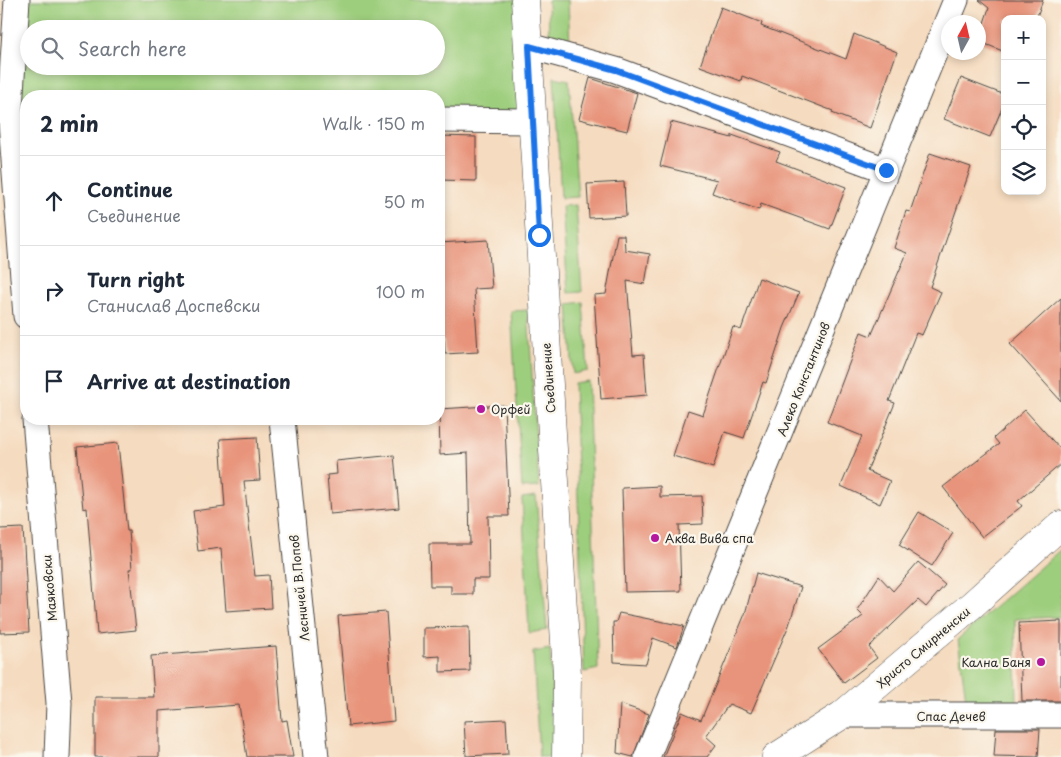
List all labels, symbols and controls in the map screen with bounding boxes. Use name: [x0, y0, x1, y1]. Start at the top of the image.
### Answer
north arrow: [941, 15, 986, 60]
map controls: [1001, 15, 1046, 195]
button: +: [1001, 15, 1046, 60]
search box: [20, 20, 445, 75]
icon: search: [38, 34, 66, 62]
text: Search here: [78, 34, 187, 62]
button: −: [1001, 60, 1046, 105]
button: locate: [1001, 105, 1046, 150]
text: 2 min: [40, 107, 99, 139]
text: Walk · 150 m: [322, 111, 425, 135]
button: layers: [1001, 150, 1046, 195]
route end: [875, 159, 898, 182]
text: Continue: [87, 175, 173, 203]
icon: ahead: [40, 187, 68, 215]
text: 50 m: [384, 189, 425, 213]
text: Съединение: [87, 203, 181, 227]
route start: [528, 224, 551, 247]
text: Turn right: [87, 265, 185, 293]
icon: right: [40, 277, 68, 305]
text: 100 m: [376, 279, 425, 303]
text: Станислав Доспевски: [87, 293, 260, 317]
street label: Алеко Константинов: [772, 319, 834, 439]
street label: Съединение: [537, 342, 559, 414]
icon: arrive: [40, 367, 68, 395]
text: Arrive at destination: [87, 367, 291, 395]
place label: Орфей: [491, 400, 531, 418]
marker: Орфей: [475, 403, 487, 415]
place label: Аква Вива спа: [665, 529, 754, 547]
marker: Аква Вива спа: [649, 532, 661, 544]
street label: Лесничей В.Попов: [284, 534, 314, 642]
street label: Маяковски: [37, 554, 61, 622]
street label: Христо Смирненски: [872, 602, 974, 692]
place label: Кална Баня: [961, 653, 1031, 671]
marker: Кална Баня: [1035, 656, 1047, 668]
street label: Спас Дечев: [916, 707, 986, 725]

